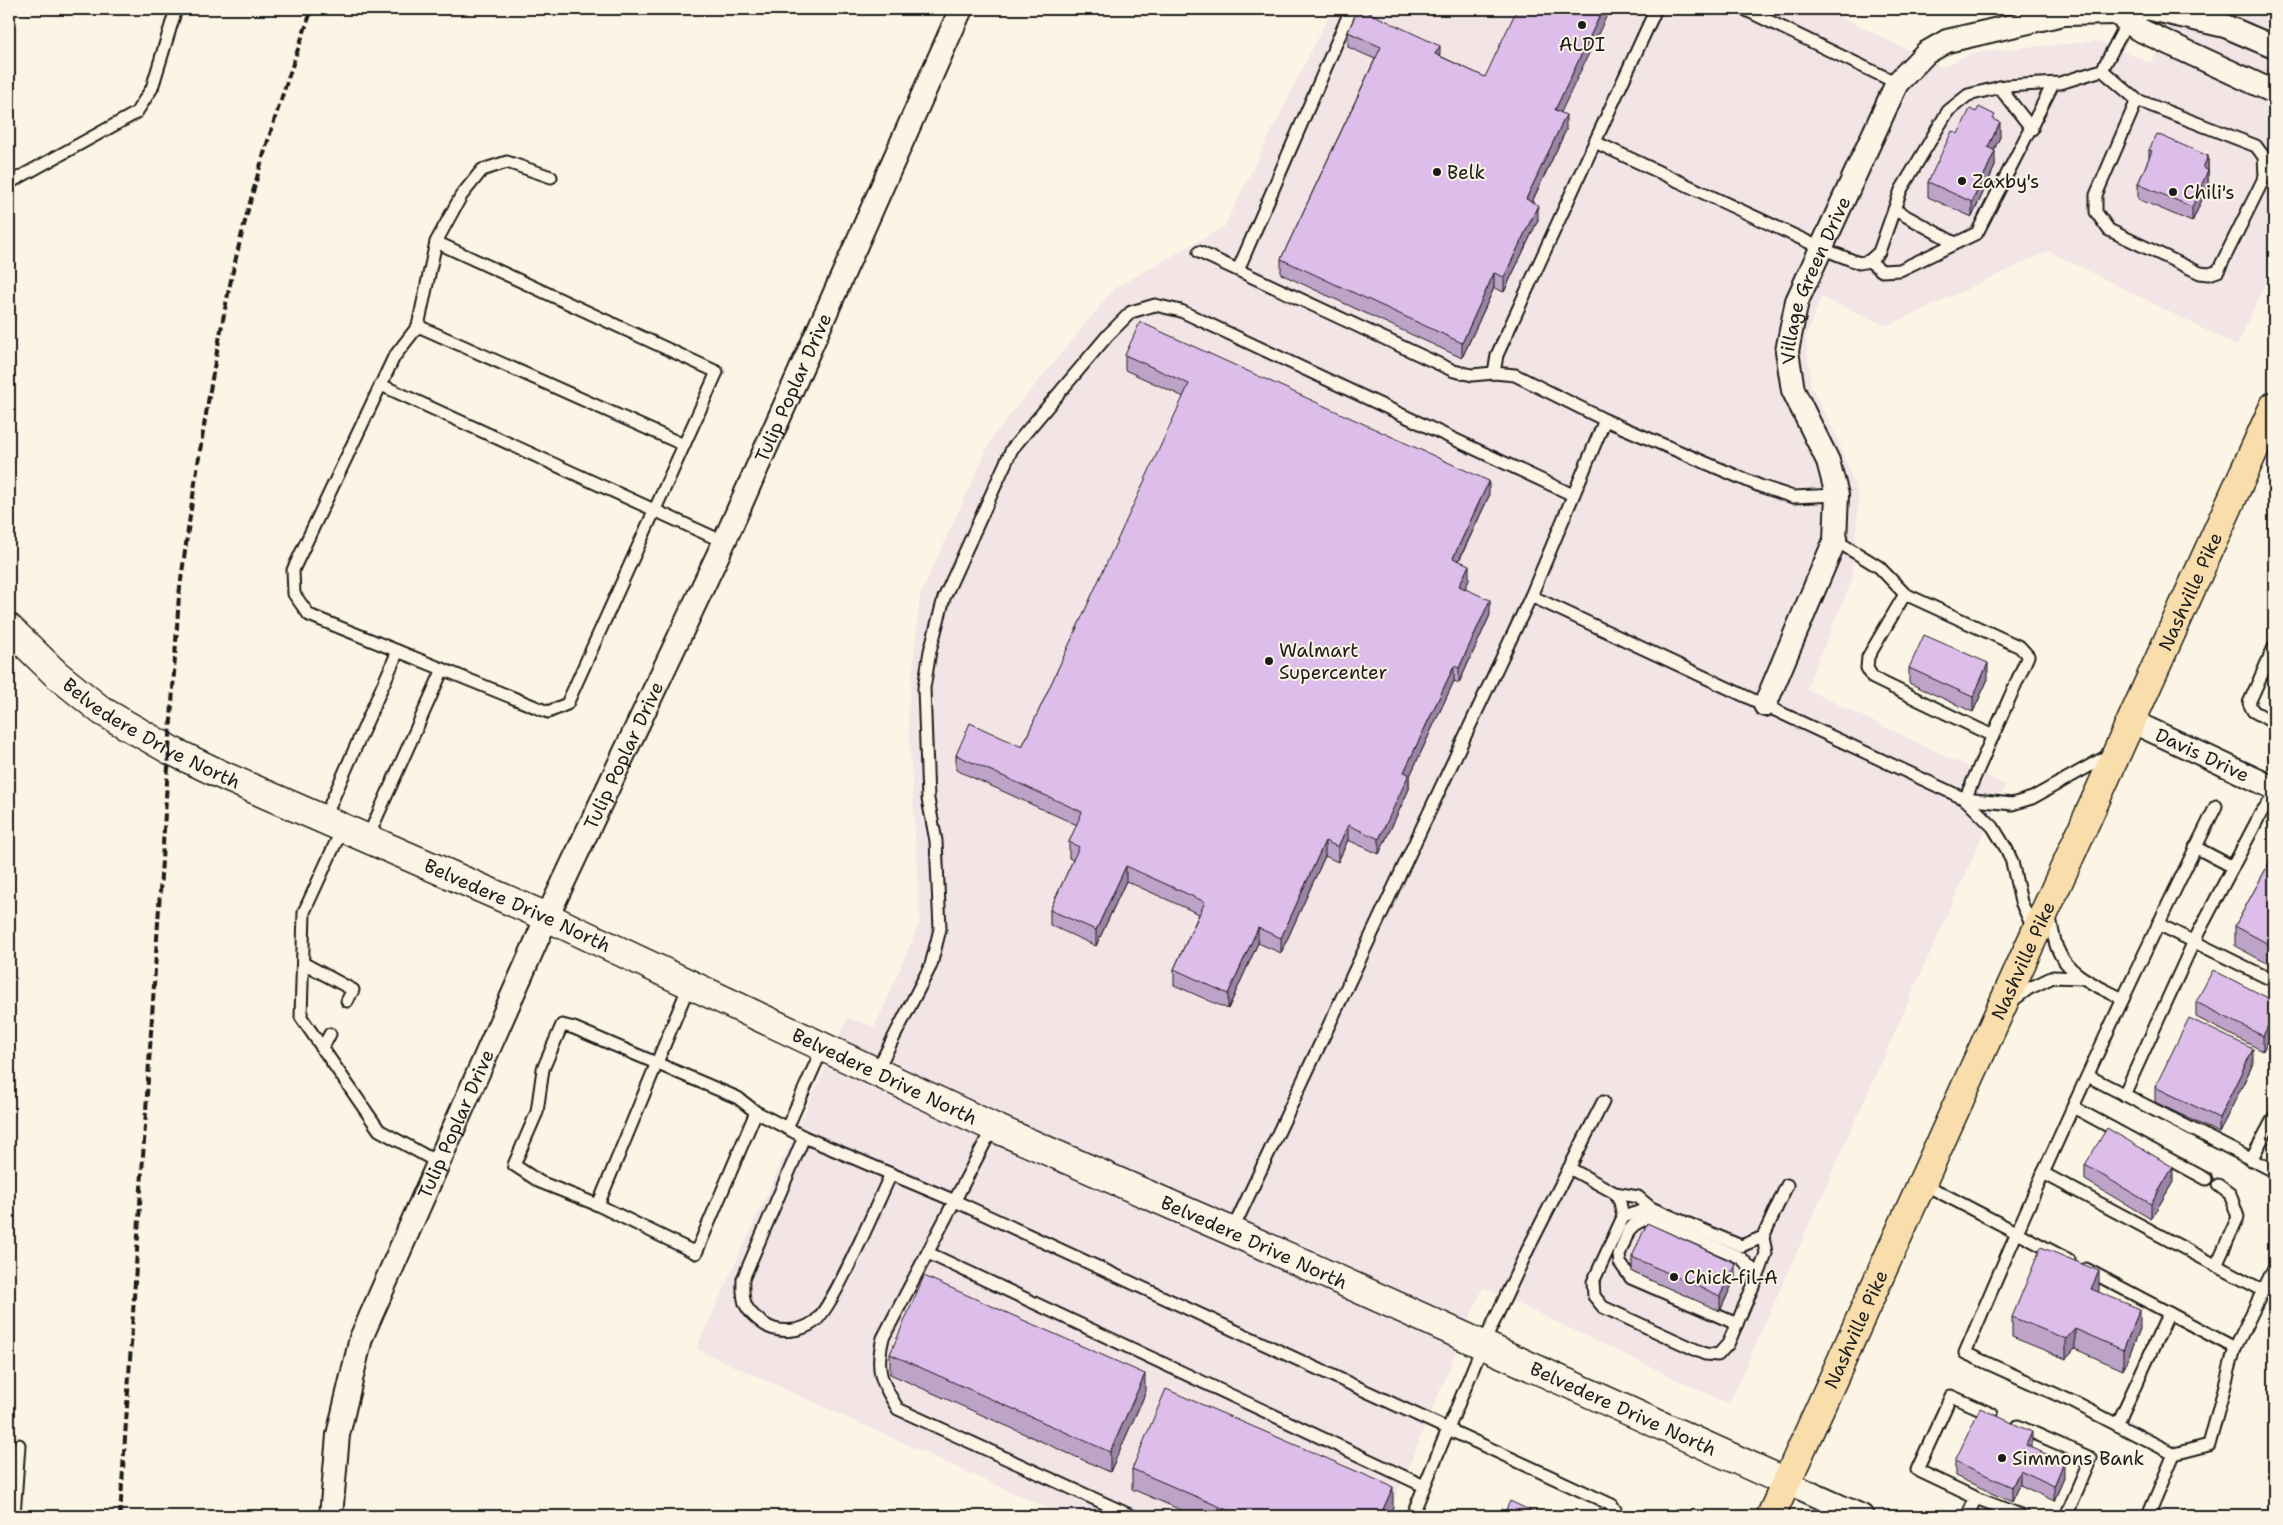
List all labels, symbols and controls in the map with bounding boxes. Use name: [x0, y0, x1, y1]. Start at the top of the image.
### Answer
marker: ALDI: [1576, 19, 1588, 31]
place label: ALDI: [1559, 32, 1605, 57]
place label: Belk: [1447, 160, 1485, 185]
marker: Belk: [1431, 166, 1443, 178]
place label: Zaxby's: [1972, 169, 2039, 194]
marker: Zaxby's: [1956, 175, 1968, 187]
place label: Chili's: [2183, 180, 2235, 205]
marker: Chili's: [2167, 186, 2179, 198]
street label: Village Green Drive: [1775, 192, 1856, 366]
street label: Tulip Poplar Drive: [749, 309, 837, 466]
street label: Nashville Pike: [2152, 528, 2228, 655]
place label: Walmart Supercenter: [1279, 638, 1387, 685]
marker: Walmart Supercenter: [1263, 655, 1275, 667]
street label: Belvedere Drive North: [58, 672, 244, 794]
street label: Tulip Poplar Drive: [578, 677, 669, 833]
street label: Davis Drive: [2152, 722, 2254, 787]
street label: Belvedere Drive North: [421, 853, 615, 958]
street label: Nashville Pike: [1985, 897, 2060, 1024]
street label: Belvedere Drive North: [788, 1022, 982, 1130]
street label: Tulip Poplar Drive: [412, 1045, 499, 1203]
street label: Belvedere Drive North: [1157, 1189, 1352, 1295]
place label: Chick-fil-A: [1684, 1265, 1778, 1290]
street label: Nashville Pike: [1818, 1266, 1893, 1393]
marker: Chick-fil-A: [1668, 1271, 1680, 1283]
street label: Belvedere Drive North: [1526, 1355, 1721, 1462]
place label: Simmons Bank: [2012, 1446, 2145, 1471]
marker: Simmons Bank: [1996, 1452, 2008, 1464]

